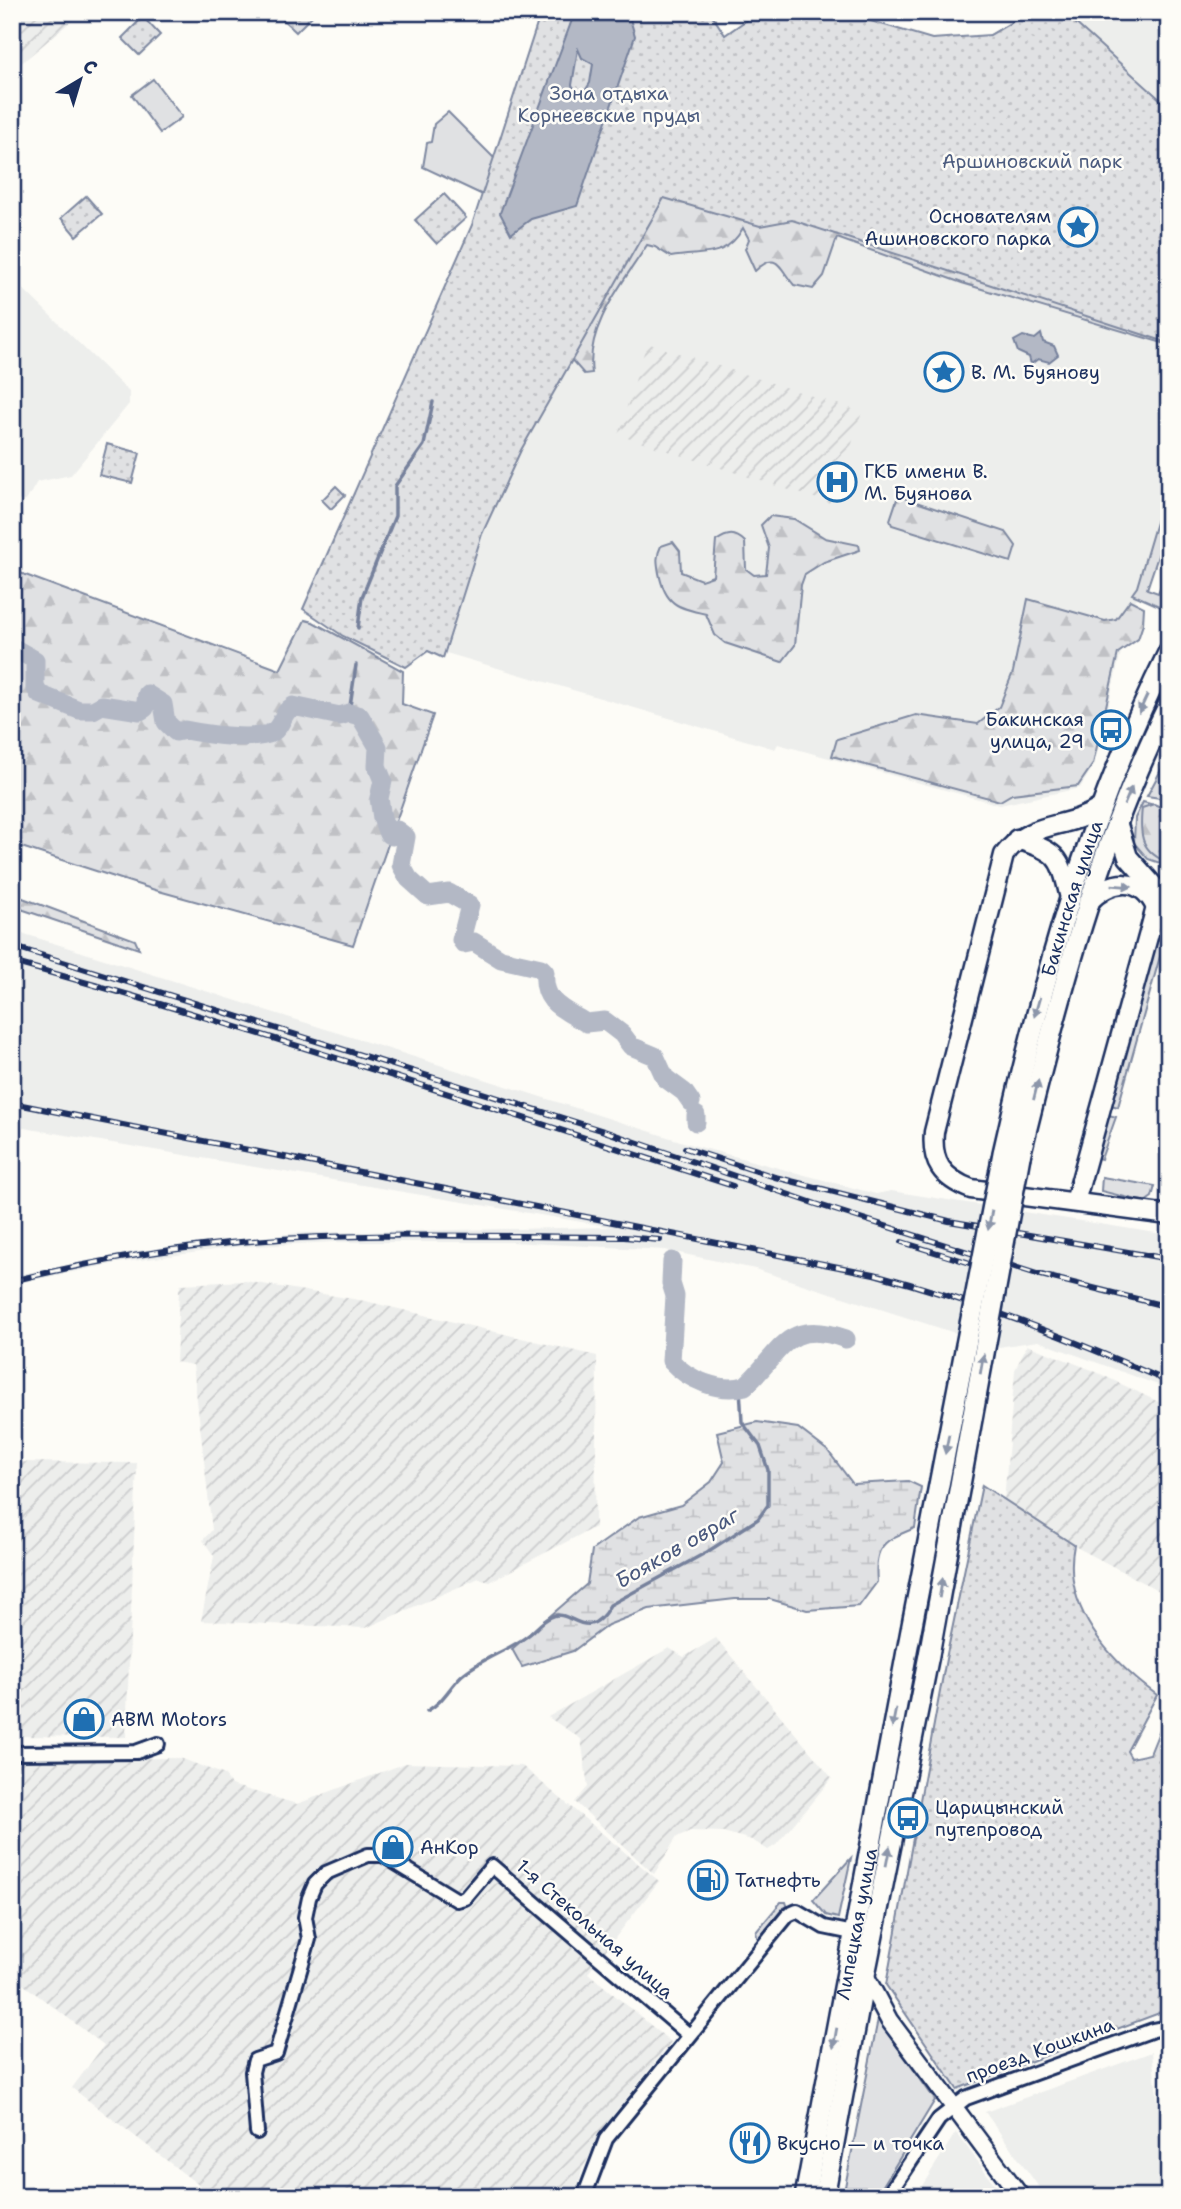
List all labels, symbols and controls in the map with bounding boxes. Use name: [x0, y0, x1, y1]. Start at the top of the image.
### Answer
north arrow: [46, 46, 116, 116]
text: С: [78, 54, 102, 80]
park label: Зона отдыха Корнеевские пруды: [518, 81, 700, 128]
park label: Аршиновский парк: [942, 149, 1122, 174]
place label: Основателям Ашиновского парка: [865, 204, 1051, 251]
place icon: Основателям Ашиновского парка: [1057, 206, 1099, 248]
place icon: В. М. Буянову: [923, 351, 965, 393]
place label: В. М. Буянову: [971, 360, 1100, 385]
place label: ГКБ имени В. М. Буянова: [864, 459, 988, 506]
hospital icon: ГКБ имени В. М. Буянова: [816, 461, 858, 503]
one-way arrow: [1137, 694, 1149, 714]
place label: Бакинская улица, 29: [985, 707, 1084, 754]
bus stop icon: Бакинская улица, 29: [1090, 709, 1132, 751]
one-way arrow: [1122, 786, 1134, 806]
street label: Бакинская улица: [1035, 816, 1108, 979]
one-way arrow: [1111, 881, 1133, 892]
one-way arrow: [1031, 996, 1042, 1018]
one-way arrow: [1031, 1079, 1042, 1101]
one-way arrow: [984, 1209, 995, 1231]
one-way arrow: [977, 1353, 988, 1375]
one-way arrow: [941, 1433, 952, 1455]
water label: Бояков овраг: [610, 1500, 745, 1595]
one-way arrow: [936, 1577, 947, 1599]
shop icon: ABM Motors: [63, 1698, 105, 1740]
place label: ABM Motors: [111, 1707, 227, 1732]
one-way arrow: [888, 1707, 899, 1729]
place label: Царицынский путепровод: [935, 1795, 1064, 1842]
bus stop icon: Царицынский путепровод: [887, 1797, 929, 1839]
shop icon: АнКор: [372, 1826, 414, 1868]
place label: АнКор: [420, 1835, 479, 1860]
one-way arrow: [882, 1845, 893, 1867]
street label: Липецкая улица: [830, 1846, 883, 2002]
street label: 1-я Стекольная улица: [511, 1854, 679, 2004]
fuel station icon: Татнефть: [687, 1859, 729, 1901]
place label: Татнефть: [735, 1868, 821, 1893]
street label: проезд Кошкина: [962, 2011, 1118, 2088]
one-way arrow: [829, 2027, 840, 2049]
restaurant icon: Вкусно — и точка: [729, 2122, 771, 2164]
place label: Вкусно — и точка: [777, 2131, 944, 2156]

